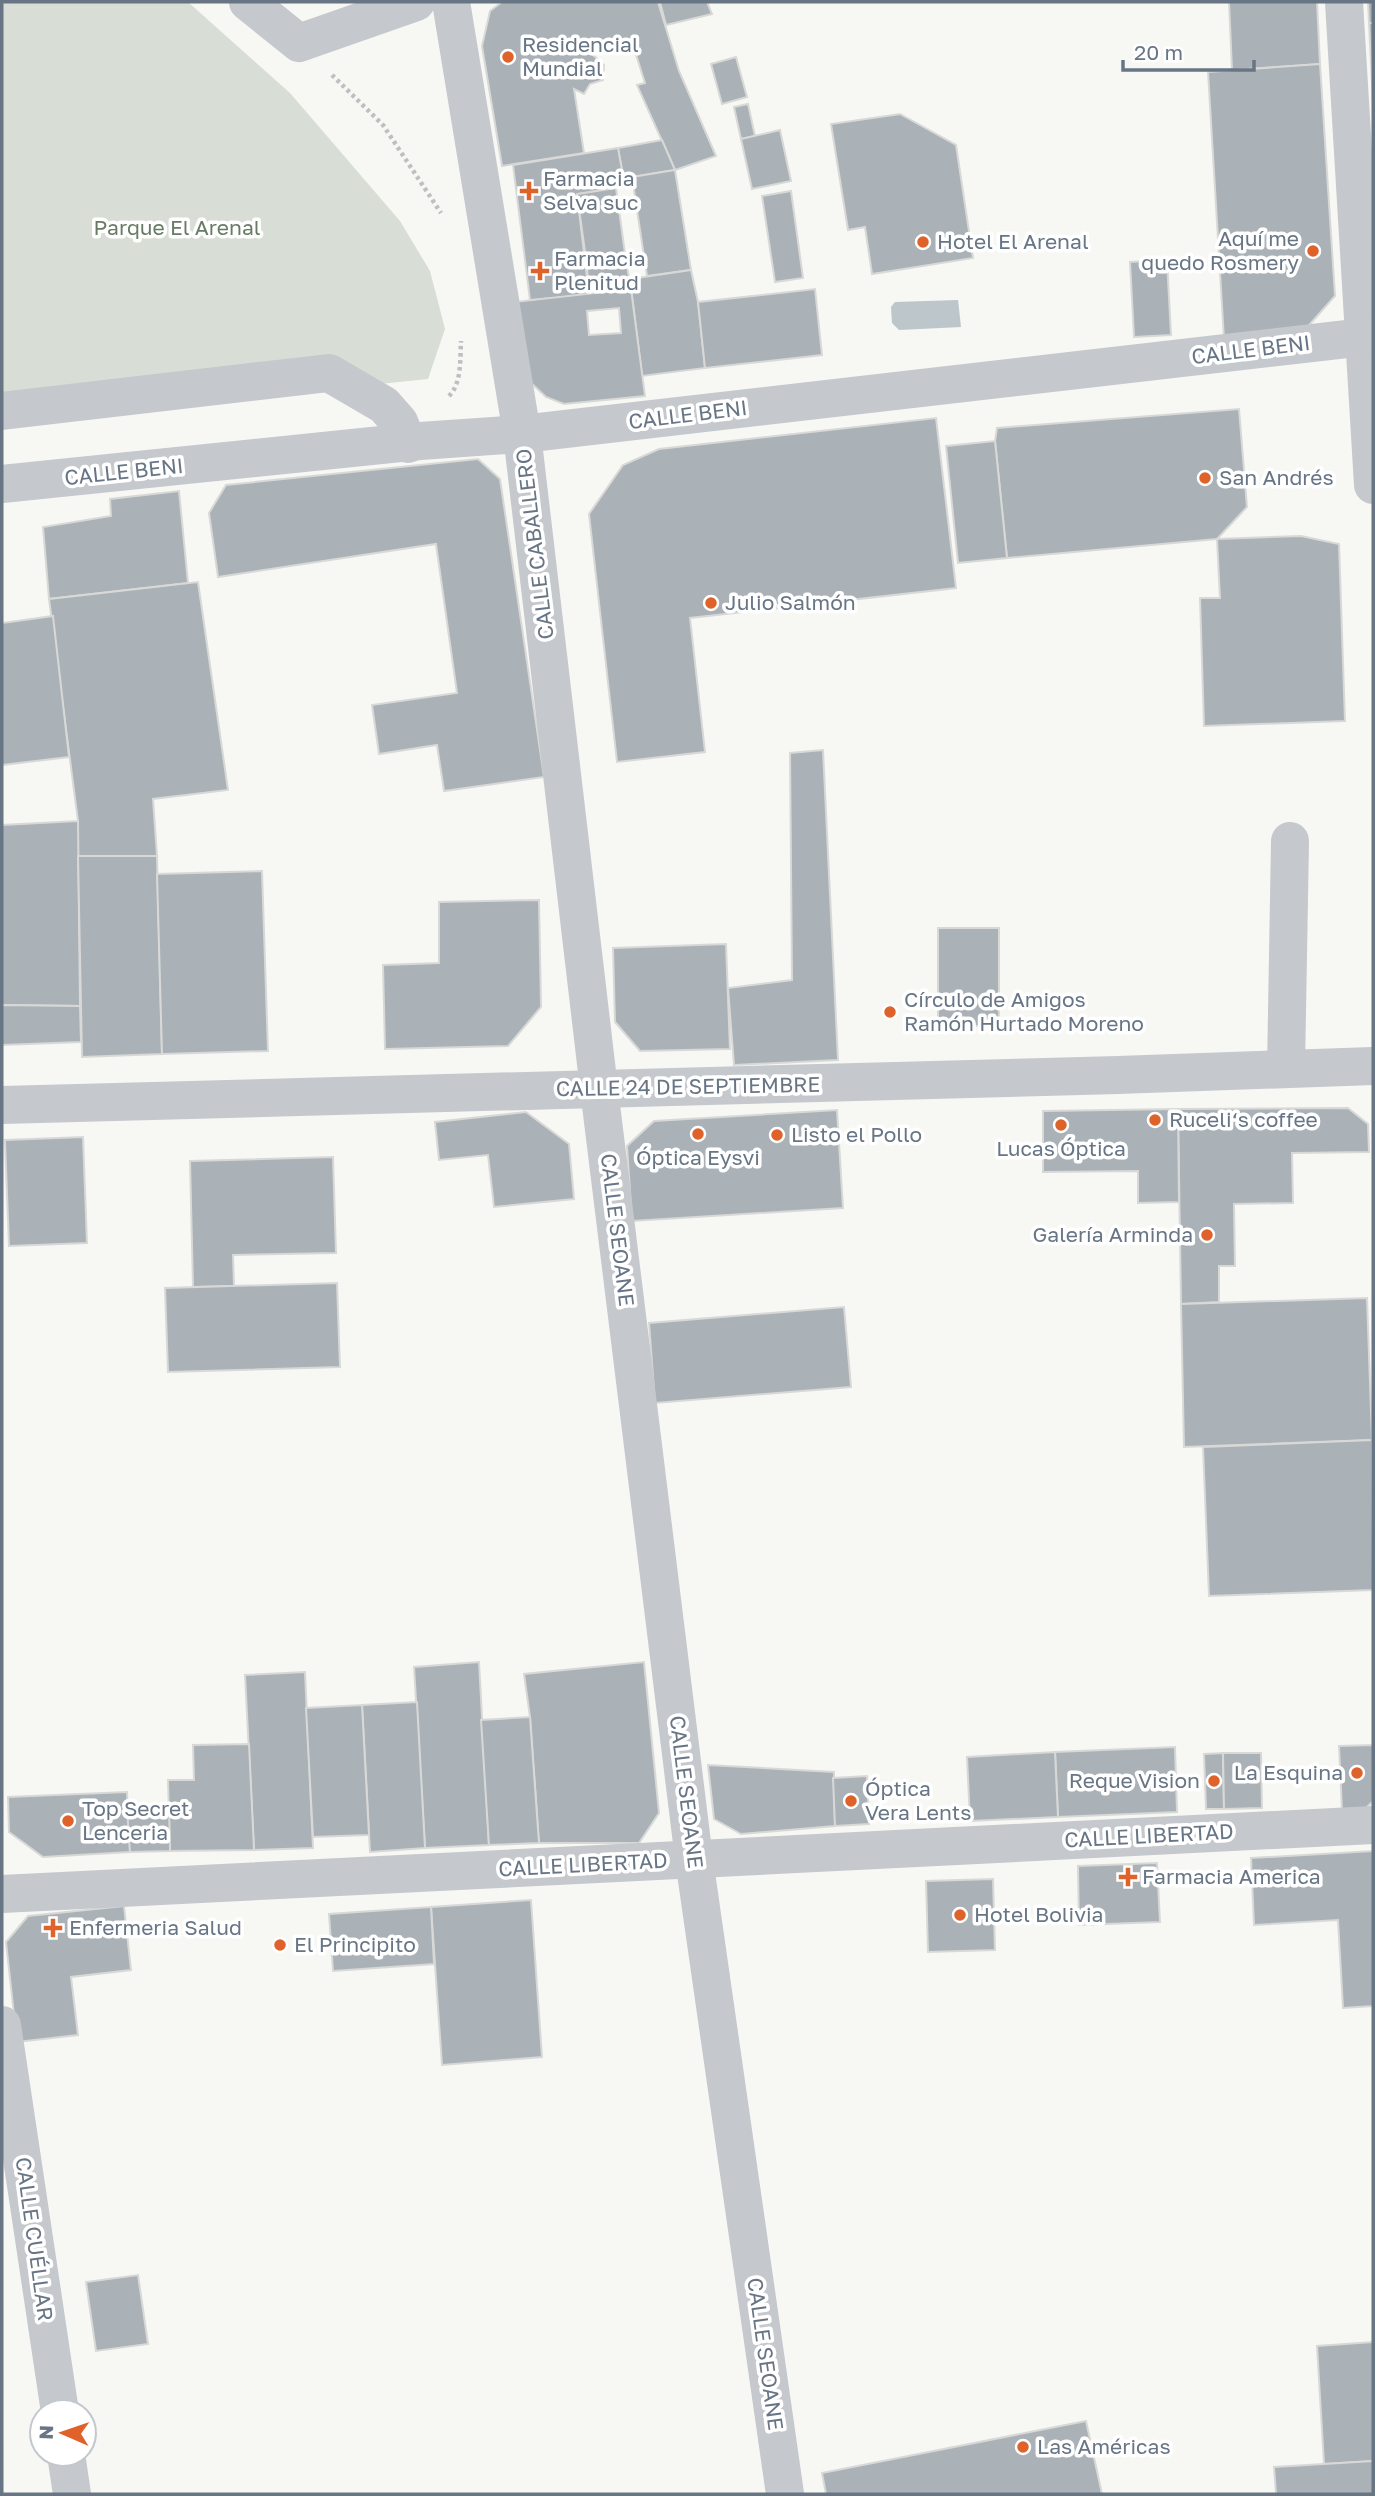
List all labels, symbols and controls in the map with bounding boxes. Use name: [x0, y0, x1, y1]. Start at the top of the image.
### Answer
scale bar: [1123, 28, 1254, 72]
place label: Residencial Mundial: [522, 31, 639, 81]
text: 20 m: [1134, 39, 1183, 65]
marker: Residencial Mundial: [500, 49, 516, 65]
place label: Farmacia Selva suc: [543, 165, 638, 215]
marker: Farmacia Selva suc: [521, 183, 537, 199]
park label: Parque El Arenal: [94, 214, 260, 240]
place label: Aquí me quedo Rosmery: [1141, 225, 1299, 275]
place label: Hotel El Arenal: [937, 228, 1089, 254]
marker: Hotel El Arenal: [915, 234, 931, 250]
marker: Aquí me quedo Rosmery: [1305, 243, 1321, 259]
place label: Farmacia Plenitud: [554, 245, 646, 295]
marker: Farmacia Plenitud: [532, 263, 548, 279]
street label: CALLE BENI: [1190, 329, 1312, 369]
street label: CALLE BENI: [627, 394, 749, 434]
street label: CALLE CABALLERO: [509, 447, 559, 641]
street label: CALLE BENI: [63, 452, 185, 490]
place label: San Andrés: [1219, 464, 1334, 490]
marker: San Andrés: [1197, 470, 1213, 486]
place label: Julio Salmón: [725, 589, 856, 615]
marker: Julio Salmón: [703, 595, 719, 611]
place label: Círculo de Amigos Ramón Hurtado Moreno: [904, 986, 1144, 1036]
marker: Círculo de Amigos Ramón Hurtado Moreno: [882, 1004, 898, 1020]
street label: CALLE 24 DE SEPTIEMBRE: [556, 1071, 820, 1101]
place label: Ruceli‘s coffee: [1169, 1106, 1318, 1132]
marker: Ruceli‘s coffee: [1147, 1112, 1163, 1128]
marker: Lucas Óptica: [1053, 1117, 1069, 1133]
place label: Listo el Pollo: [791, 1121, 922, 1147]
marker: Óptica Eysvi: [690, 1126, 706, 1142]
marker: Listo el Pollo: [769, 1127, 785, 1143]
place label: Lucas Óptica: [996, 1135, 1126, 1161]
place label: Óptica Eysvi: [636, 1144, 760, 1170]
street label: CALLE SEOANE: [596, 1152, 640, 1308]
place label: Galería Arminda: [1033, 1221, 1193, 1247]
marker: Galería Arminda: [1199, 1227, 1215, 1243]
street label: CALLE SEOANE: [665, 1714, 709, 1870]
place label: La Esquina: [1234, 1759, 1343, 1785]
marker: La Esquina: [1349, 1765, 1365, 1781]
place label: Reque Vision: [1069, 1767, 1200, 1793]
marker: Reque Vision: [1206, 1773, 1222, 1789]
place label: Óptica Vera Lents: [865, 1775, 971, 1825]
marker: Óptica Vera Lents: [843, 1793, 859, 1809]
place label: Top Secret Lenceria: [82, 1795, 190, 1845]
marker: Top Secret Lenceria: [60, 1813, 76, 1829]
street label: CALLE LIBERTAD: [1064, 1818, 1234, 1852]
street label: CALLE LIBERTAD: [498, 1847, 668, 1881]
place label: Farmacia America: [1142, 1863, 1321, 1889]
marker: Farmacia America: [1120, 1869, 1136, 1885]
place label: Hotel Bolivia: [974, 1901, 1103, 1927]
marker: Hotel Bolivia: [952, 1907, 968, 1923]
place label: Enfermeria Salud: [69, 1914, 242, 1940]
marker: Enfermeria Salud: [43, 1918, 63, 1938]
place label: El Principito: [294, 1931, 416, 1957]
marker: El Principito: [272, 1937, 288, 1953]
street label: CALLE CUÉLLAR: [11, 2155, 59, 2323]
street label: CALLE SEOANE: [742, 2276, 790, 2432]
north arrow: [28, 2398, 98, 2468]
text: N: [34, 2425, 57, 2440]
place label: Las Américas: [1037, 2433, 1171, 2459]
marker: Las Américas: [1015, 2439, 1031, 2455]

